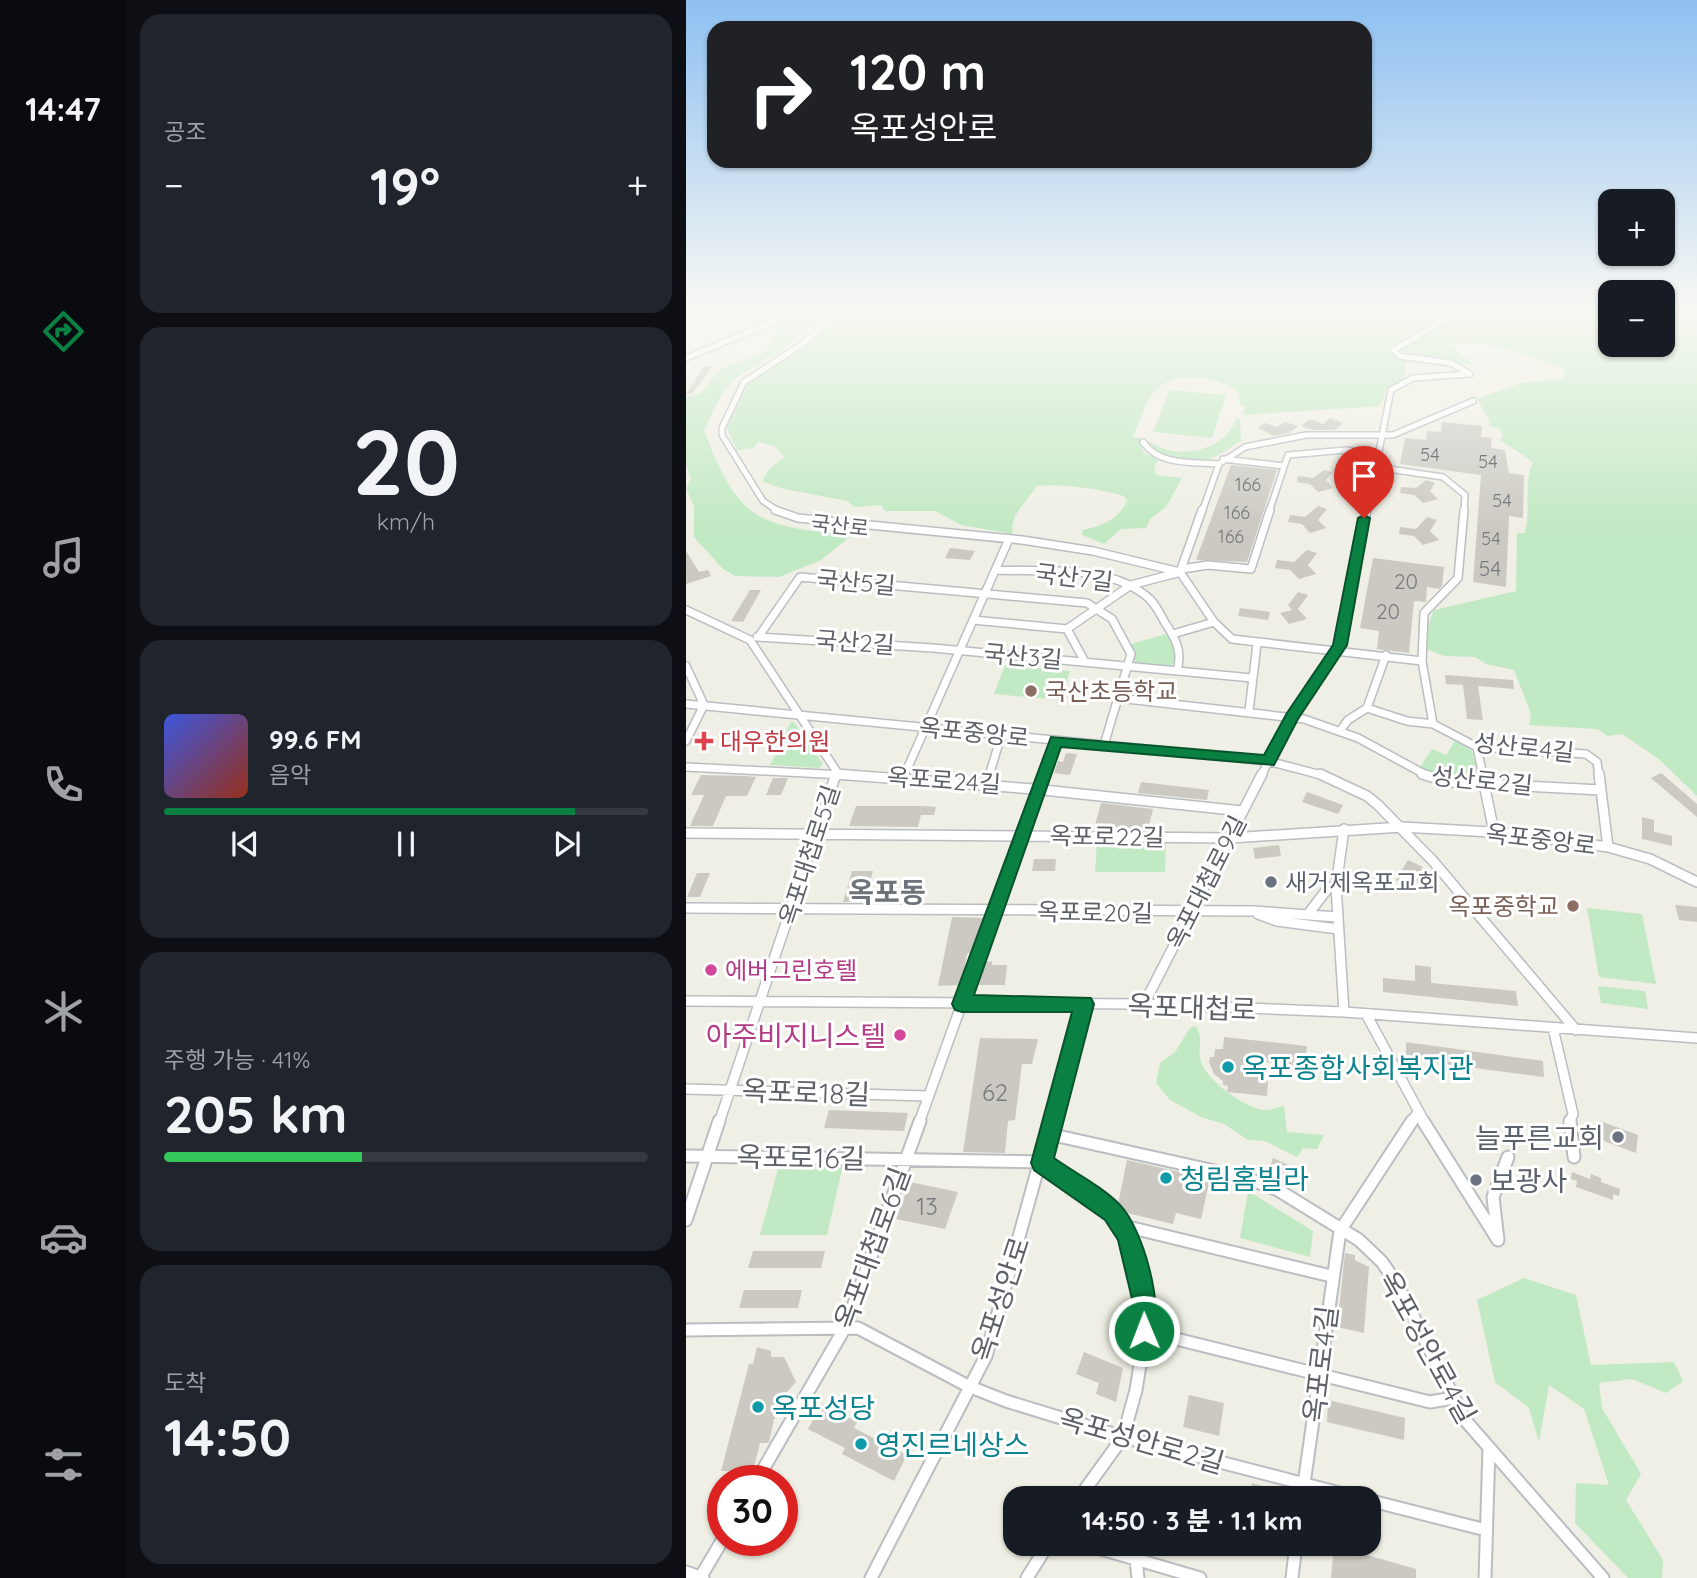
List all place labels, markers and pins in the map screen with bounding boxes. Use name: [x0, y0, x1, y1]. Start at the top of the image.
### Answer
pin: [1334, 446, 1394, 518]
place label: 국산초등학교: [1045, 676, 1177, 706]
marker: 국산초등학교: [1023, 683, 1039, 699]
place label: 대우한의원: [720, 726, 830, 756]
marker: 대우한의원: [694, 731, 714, 751]
place label: 새거제옥포교회: [1285, 867, 1440, 897]
marker: 새거제옥포교회: [1263, 874, 1279, 890]
place label: 옥포중학교: [1449, 891, 1559, 921]
marker: 옥포중학교: [1565, 898, 1581, 914]
place label: 에버그린호텔: [725, 955, 857, 985]
marker: 에버그린호텔: [703, 962, 719, 978]
place label: 아주비지니스텔: [706, 1018, 886, 1053]
marker: 아주비지니스텔: [892, 1027, 908, 1043]
place label: 옥포종합사회복지관: [1242, 1050, 1474, 1085]
marker: 옥포종합사회복지관: [1220, 1059, 1236, 1075]
place label: 늘푸른교회: [1475, 1120, 1604, 1155]
marker: 늘푸른교회: [1610, 1129, 1626, 1145]
place label: 청림홈빌라: [1180, 1161, 1309, 1196]
place label: 보광사: [1490, 1163, 1567, 1198]
marker: 청림홈빌라: [1158, 1170, 1174, 1186]
marker: 보광사: [1468, 1172, 1484, 1188]
place label: 옥포성당: [772, 1390, 875, 1425]
marker: 옥포성당: [750, 1399, 766, 1415]
place label: 영진르네상스: [875, 1427, 1030, 1462]
marker: 영진르네상스: [853, 1436, 869, 1452]

